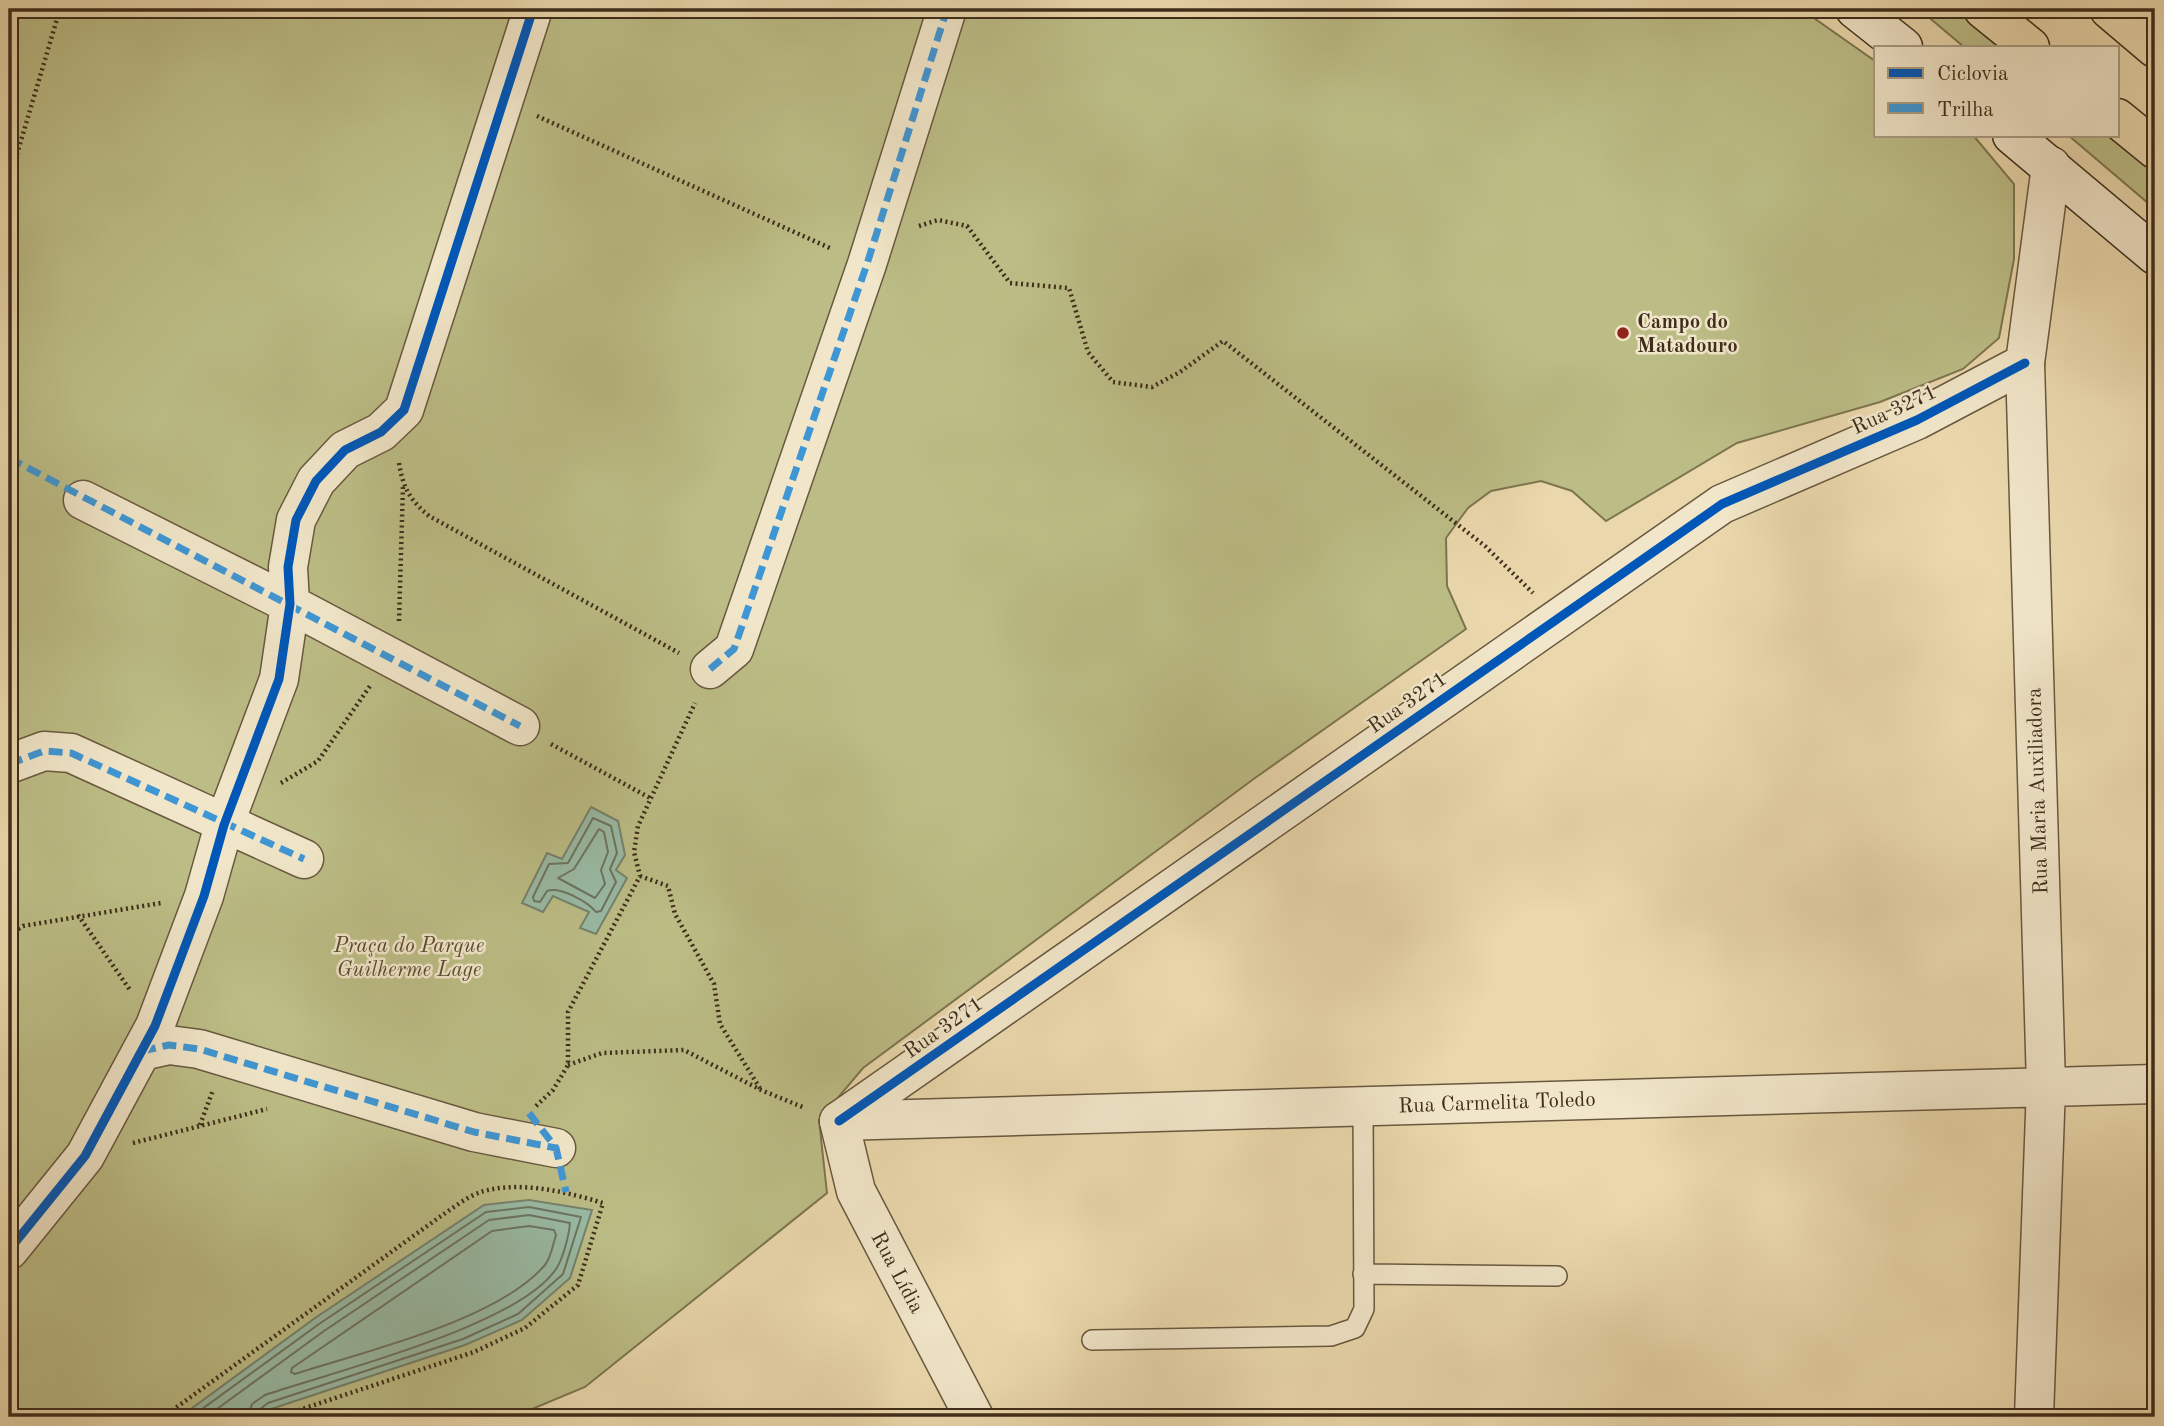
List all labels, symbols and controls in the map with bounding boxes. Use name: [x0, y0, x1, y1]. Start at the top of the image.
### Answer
legend: [1874, 46, 2118, 136]
text: Ciclovia: [1937, 64, 2008, 85]
text: Trilha: [1937, 100, 1994, 121]
place label: Campo do Matadouro: [1637, 312, 1738, 357]
marker: Campo do Matadouro: [1615, 325, 1631, 341]
street label: Rua 3271: [1849, 382, 1940, 439]
street label: Rua 3271: [1364, 668, 1451, 738]
street label: Rua Maria Auxiliadora: [2024, 687, 2053, 895]
park label: Praça do Parque Guilherme Lage: [333, 936, 484, 981]
street label: Rua 3271: [900, 993, 987, 1063]
street label: Rua Carmelita Toledo: [1398, 1090, 1596, 1117]
street label: Rua Lídia: [866, 1228, 927, 1317]

